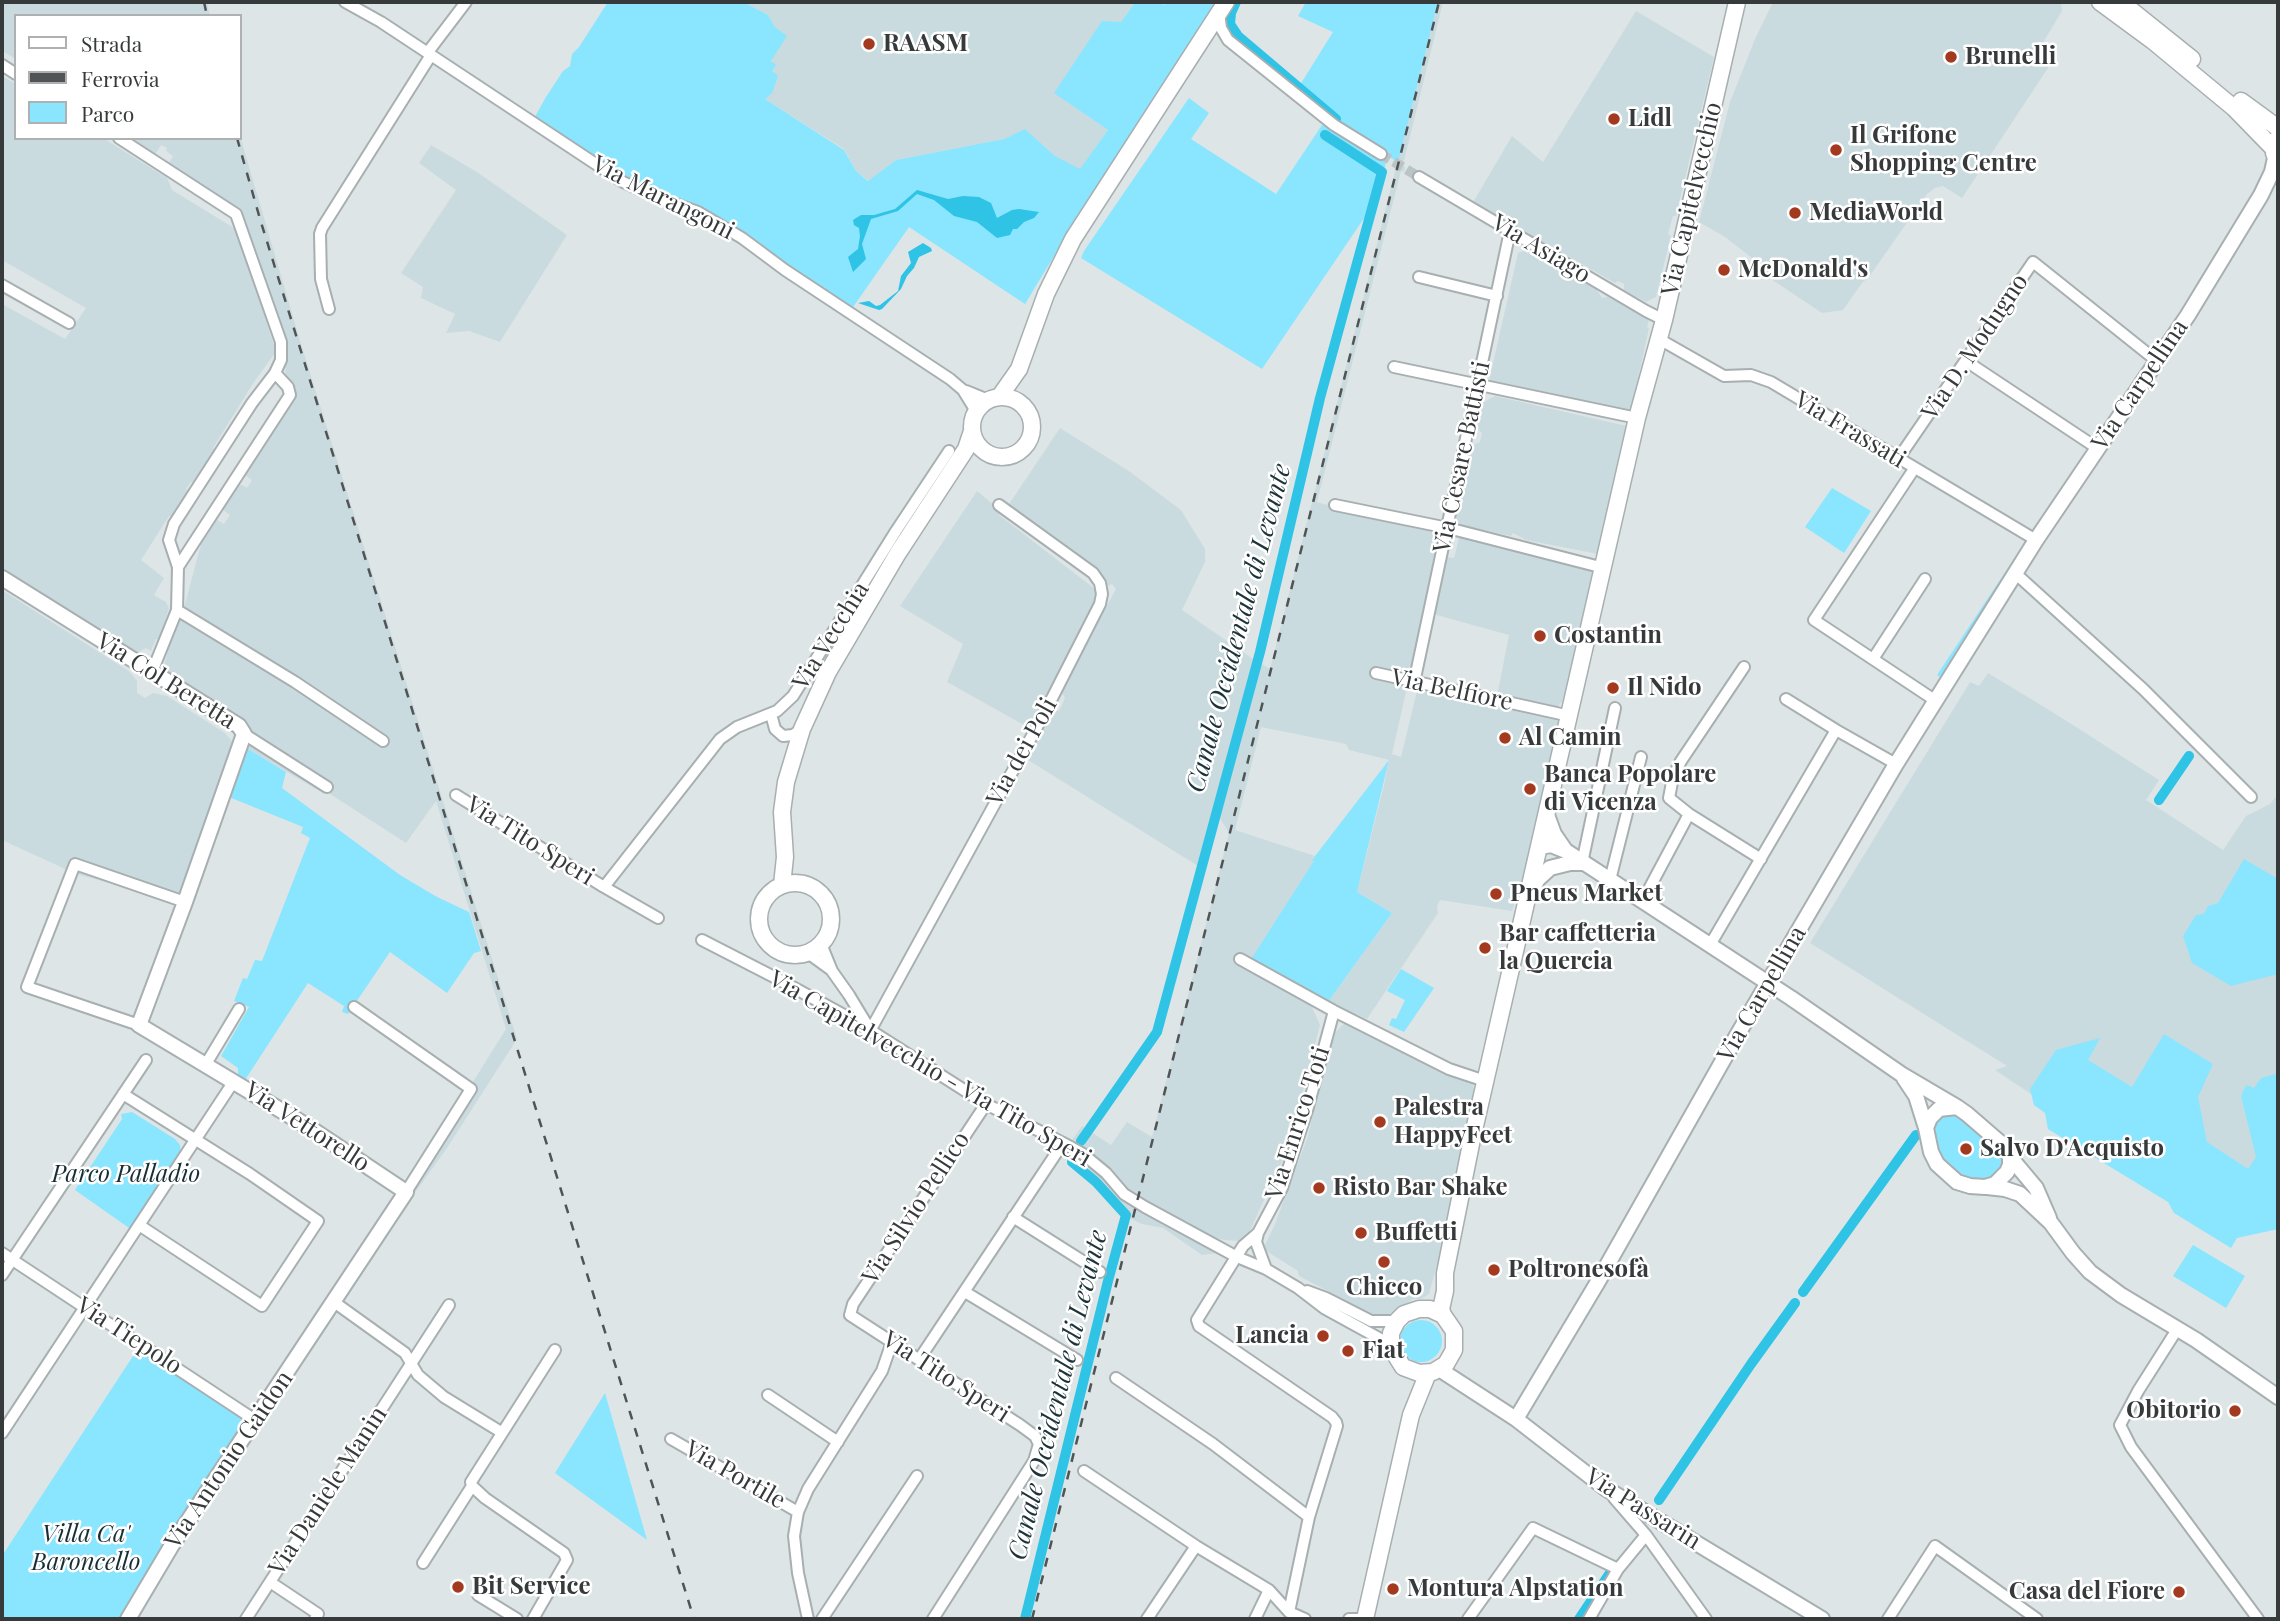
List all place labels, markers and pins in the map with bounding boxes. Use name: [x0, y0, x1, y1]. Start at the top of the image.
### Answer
place label: RAASM: [883, 30, 968, 58]
marker: RAASM: [861, 36, 877, 52]
place label: Brunelli: [1965, 43, 2056, 71]
marker: Brunelli: [1943, 49, 1959, 65]
place label: Lidl: [1628, 105, 1672, 133]
marker: Lidl: [1606, 111, 1622, 127]
place label: Il Grifone Shopping Centre: [1850, 122, 2037, 178]
marker: Il Grifone Shopping Centre: [1828, 142, 1844, 158]
place label: MediaWorld: [1809, 199, 1943, 227]
marker: MediaWorld: [1787, 205, 1803, 221]
place label: McDonald's: [1738, 256, 1868, 284]
marker: McDonald's: [1716, 262, 1732, 278]
place label: Costantin: [1554, 622, 1662, 650]
marker: Costantin: [1532, 628, 1548, 644]
place label: Il Nido: [1627, 674, 1702, 702]
marker: Il Nido: [1605, 680, 1621, 696]
place label: Al Camin: [1519, 724, 1621, 752]
marker: Al Camin: [1497, 730, 1513, 746]
place label: Banca Popolare di Vicenza: [1544, 761, 1716, 817]
marker: Banca Popolare di Vicenza: [1522, 781, 1538, 797]
place label: Pneus Market: [1510, 880, 1663, 908]
marker: Pneus Market: [1488, 886, 1504, 902]
place label: Bar caffetteria la Quercia: [1499, 920, 1656, 976]
marker: Bar caffetteria la Quercia: [1477, 940, 1493, 956]
place label: Palestra HappyFeet: [1394, 1094, 1512, 1150]
marker: Palestra HappyFeet: [1372, 1114, 1388, 1130]
place label: Salvo D'Acquisto: [1980, 1135, 2164, 1163]
marker: Salvo D'Acquisto: [1958, 1141, 1974, 1157]
place label: Risto Bar Shake: [1333, 1174, 1508, 1202]
marker: Risto Bar Shake: [1311, 1180, 1327, 1196]
place label: Buffetti: [1375, 1219, 1457, 1247]
marker: Buffetti: [1353, 1225, 1369, 1241]
marker: Chicco: [1376, 1254, 1392, 1270]
place label: Poltronesofà: [1508, 1256, 1649, 1284]
marker: Poltronesofà: [1486, 1262, 1502, 1278]
place label: Chicco: [1346, 1274, 1422, 1302]
place label: Lancia: [1235, 1322, 1309, 1350]
marker: Lancia: [1315, 1328, 1331, 1344]
place label: Fiat: [1362, 1337, 1405, 1365]
marker: Fiat: [1340, 1343, 1356, 1359]
place label: Obitorio: [2126, 1397, 2221, 1425]
marker: Obitorio: [2227, 1403, 2243, 1419]
place label: Bit Service: [472, 1573, 591, 1601]
place label: Montura Alpstation: [1407, 1575, 1623, 1603]
place label: Casa del Fiore: [2009, 1578, 2165, 1606]
marker: Bit Service: [450, 1579, 466, 1595]
marker: Montura Alpstation: [1385, 1581, 1401, 1597]
marker: Casa del Fiore: [2171, 1584, 2187, 1600]

